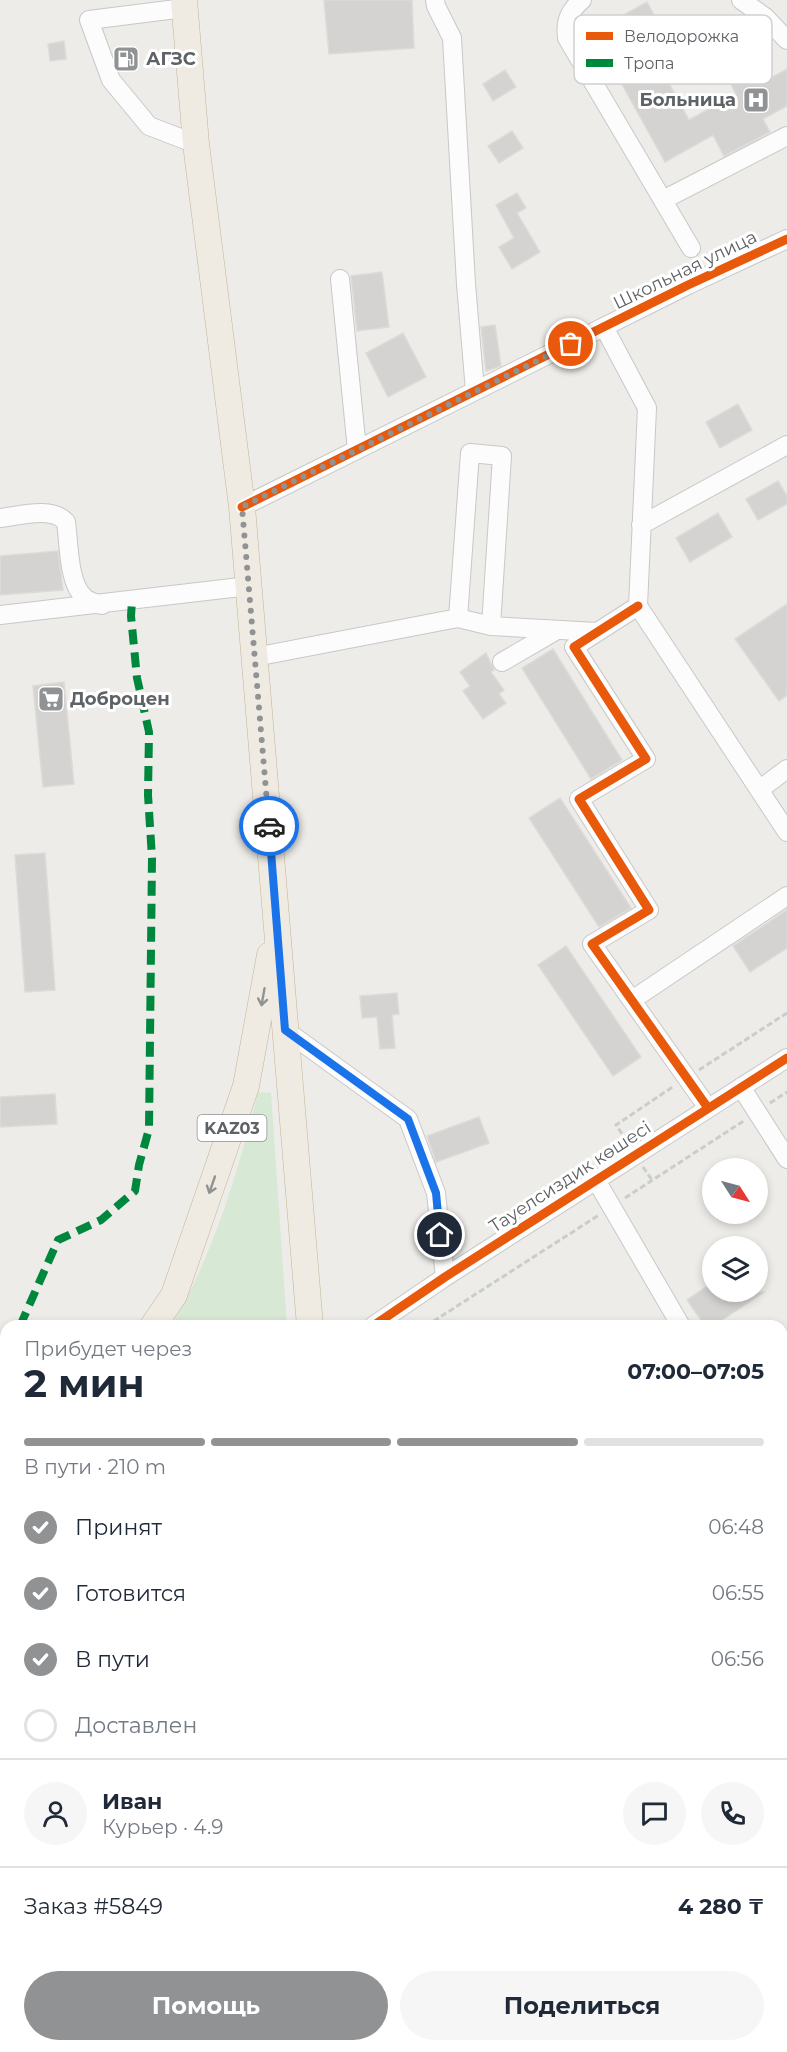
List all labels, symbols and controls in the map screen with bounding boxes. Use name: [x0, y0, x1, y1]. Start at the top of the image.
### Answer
legend: [574, 15, 772, 84]
text: Велодорожка: [624, 27, 739, 46]
fuel station icon: АГЗС: [111, 44, 141, 74]
place label: АГЗС: [146, 48, 196, 70]
text: Тропа: [624, 54, 674, 73]
hospital icon: Больница: [741, 85, 771, 115]
place label: Больница: [639, 89, 736, 111]
street label: Школьная улица: [610, 226, 760, 314]
pin: [545, 318, 596, 369]
icon: bag: [554, 327, 587, 360]
supermarket icon: Доброцен: [36, 684, 66, 714]
place label: Доброцен: [70, 688, 170, 710]
courier: [239, 796, 299, 856]
icon: car: [253, 810, 286, 843]
one-way arrow: [257, 987, 268, 1007]
road number: KАZ03: [198, 1115, 266, 1141]
street label: Тауелсиздик көшесі: [485, 1116, 655, 1238]
north arrow: [702, 1158, 768, 1224]
map controls: [702, 1158, 768, 1302]
one-way arrow: [206, 1175, 217, 1194]
pin: [414, 1209, 465, 1260]
icon: home: [423, 1218, 456, 1251]
button: layers: [702, 1236, 768, 1302]
text: Прибудет через: [24, 1337, 192, 1361]
text: 07:00–07:05: [627, 1358, 764, 1385]
text: 2 мин: [24, 1359, 145, 1407]
text: В пути · 210 m: [24, 1455, 166, 1479]
icon: check: [24, 1511, 57, 1544]
text: Принят: [75, 1514, 162, 1541]
text: 06:48: [708, 1515, 764, 1539]
icon: check: [24, 1577, 57, 1610]
text: Готовится: [75, 1580, 186, 1607]
text: 06:55: [712, 1581, 764, 1605]
icon: check: [24, 1643, 57, 1676]
text: В пути: [75, 1646, 150, 1673]
text: 06:56: [711, 1647, 764, 1671]
text: Доставлен: [75, 1712, 197, 1739]
button: person: [24, 1782, 87, 1845]
button: chat: [623, 1782, 686, 1845]
button: phone: [701, 1782, 764, 1845]
text: Иван: [102, 1788, 162, 1815]
text: Курьер · 4.9: [102, 1815, 223, 1839]
text: Заказ #5849: [24, 1893, 163, 1920]
text: 4 280 ₸: [678, 1893, 764, 1920]
button: Помощь: [24, 1971, 388, 2040]
button: Поделиться: [400, 1971, 764, 2040]

